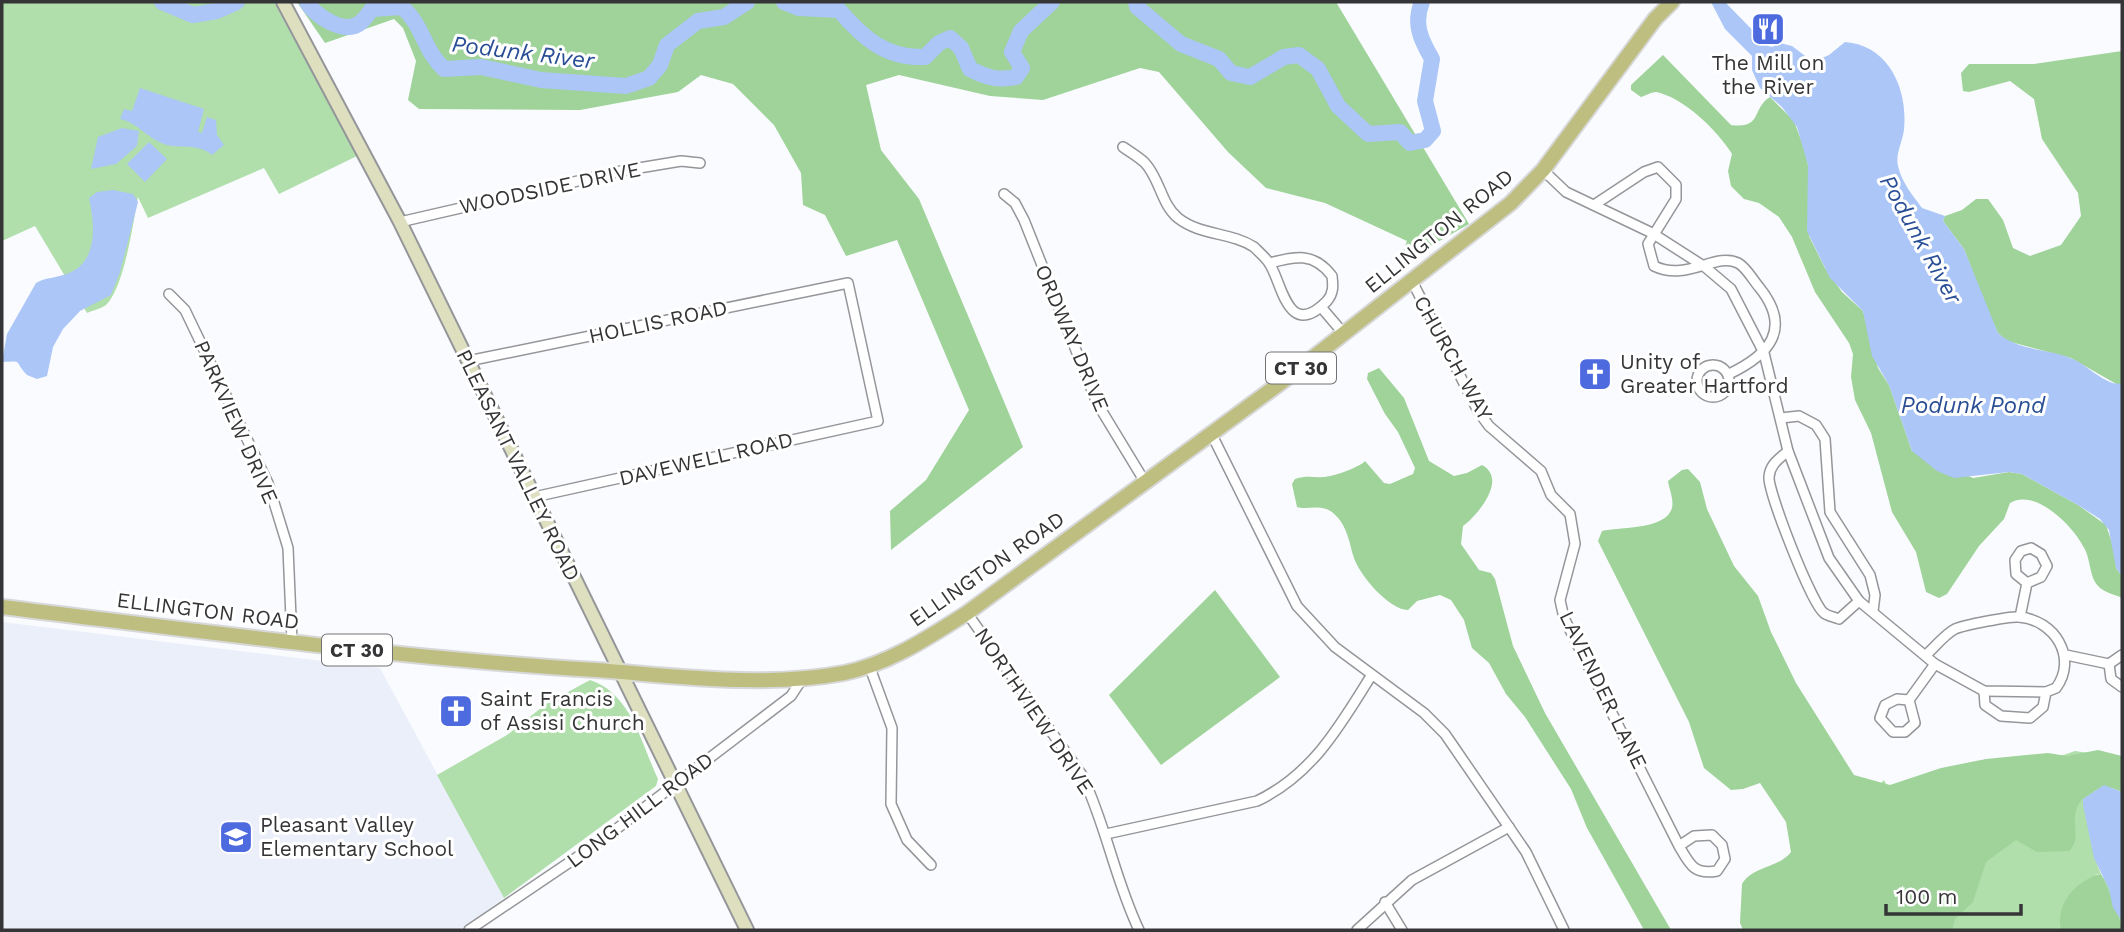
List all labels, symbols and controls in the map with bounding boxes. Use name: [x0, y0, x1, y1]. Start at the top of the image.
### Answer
restaurant icon: The Mill on the River: [1749, 10, 1787, 48]
water label: Podunk River: [450, 30, 597, 75]
place label: The Mill on the River: [1712, 50, 1824, 99]
street label: WOODSIDE DRIVE: [457, 156, 643, 219]
street label: ELLINGTON ROAD: [1359, 163, 1518, 298]
water label: Podunk River: [1874, 170, 1968, 309]
street label: ORDWAY DRIVE: [1030, 261, 1115, 415]
street label: CHURCH WAY: [1409, 291, 1498, 425]
street label: HOLLIS ROAD: [586, 295, 730, 348]
street label: PARKVIEW DRIVE: [189, 336, 284, 507]
street label: PLEASANT VALLEY ROAD: [451, 345, 586, 585]
place label: Unity of Greater Hartford: [1620, 349, 1789, 398]
road number: CT 30: [1266, 352, 1336, 384]
church icon: Unity of Greater Hartford: [1576, 355, 1614, 393]
water label: Podunk Pond: [1901, 392, 2046, 419]
street label: DAVEWELL ROAD: [617, 426, 795, 491]
street label: ELLINGTON ROAD: [904, 506, 1069, 632]
street label: ELLINGTON ROAD: [115, 587, 301, 634]
street label: LAVENDER LANE: [1554, 607, 1652, 773]
street label: NORTHVIEW DRIVE: [969, 623, 1099, 799]
road number: CT 30: [322, 635, 392, 666]
place label: Saint Francis of Assisi Church: [480, 686, 645, 735]
church icon: Saint Francis of Assisi Church: [437, 692, 475, 730]
street label: LONG HILL ROAD: [561, 746, 718, 873]
place label: Pleasant Valley Elementary School: [260, 812, 454, 861]
school or university icon: Pleasant Valley Elementary School: [217, 818, 255, 856]
scale bar: [1886, 872, 2021, 916]
text: 100 m: [1896, 884, 1958, 909]

